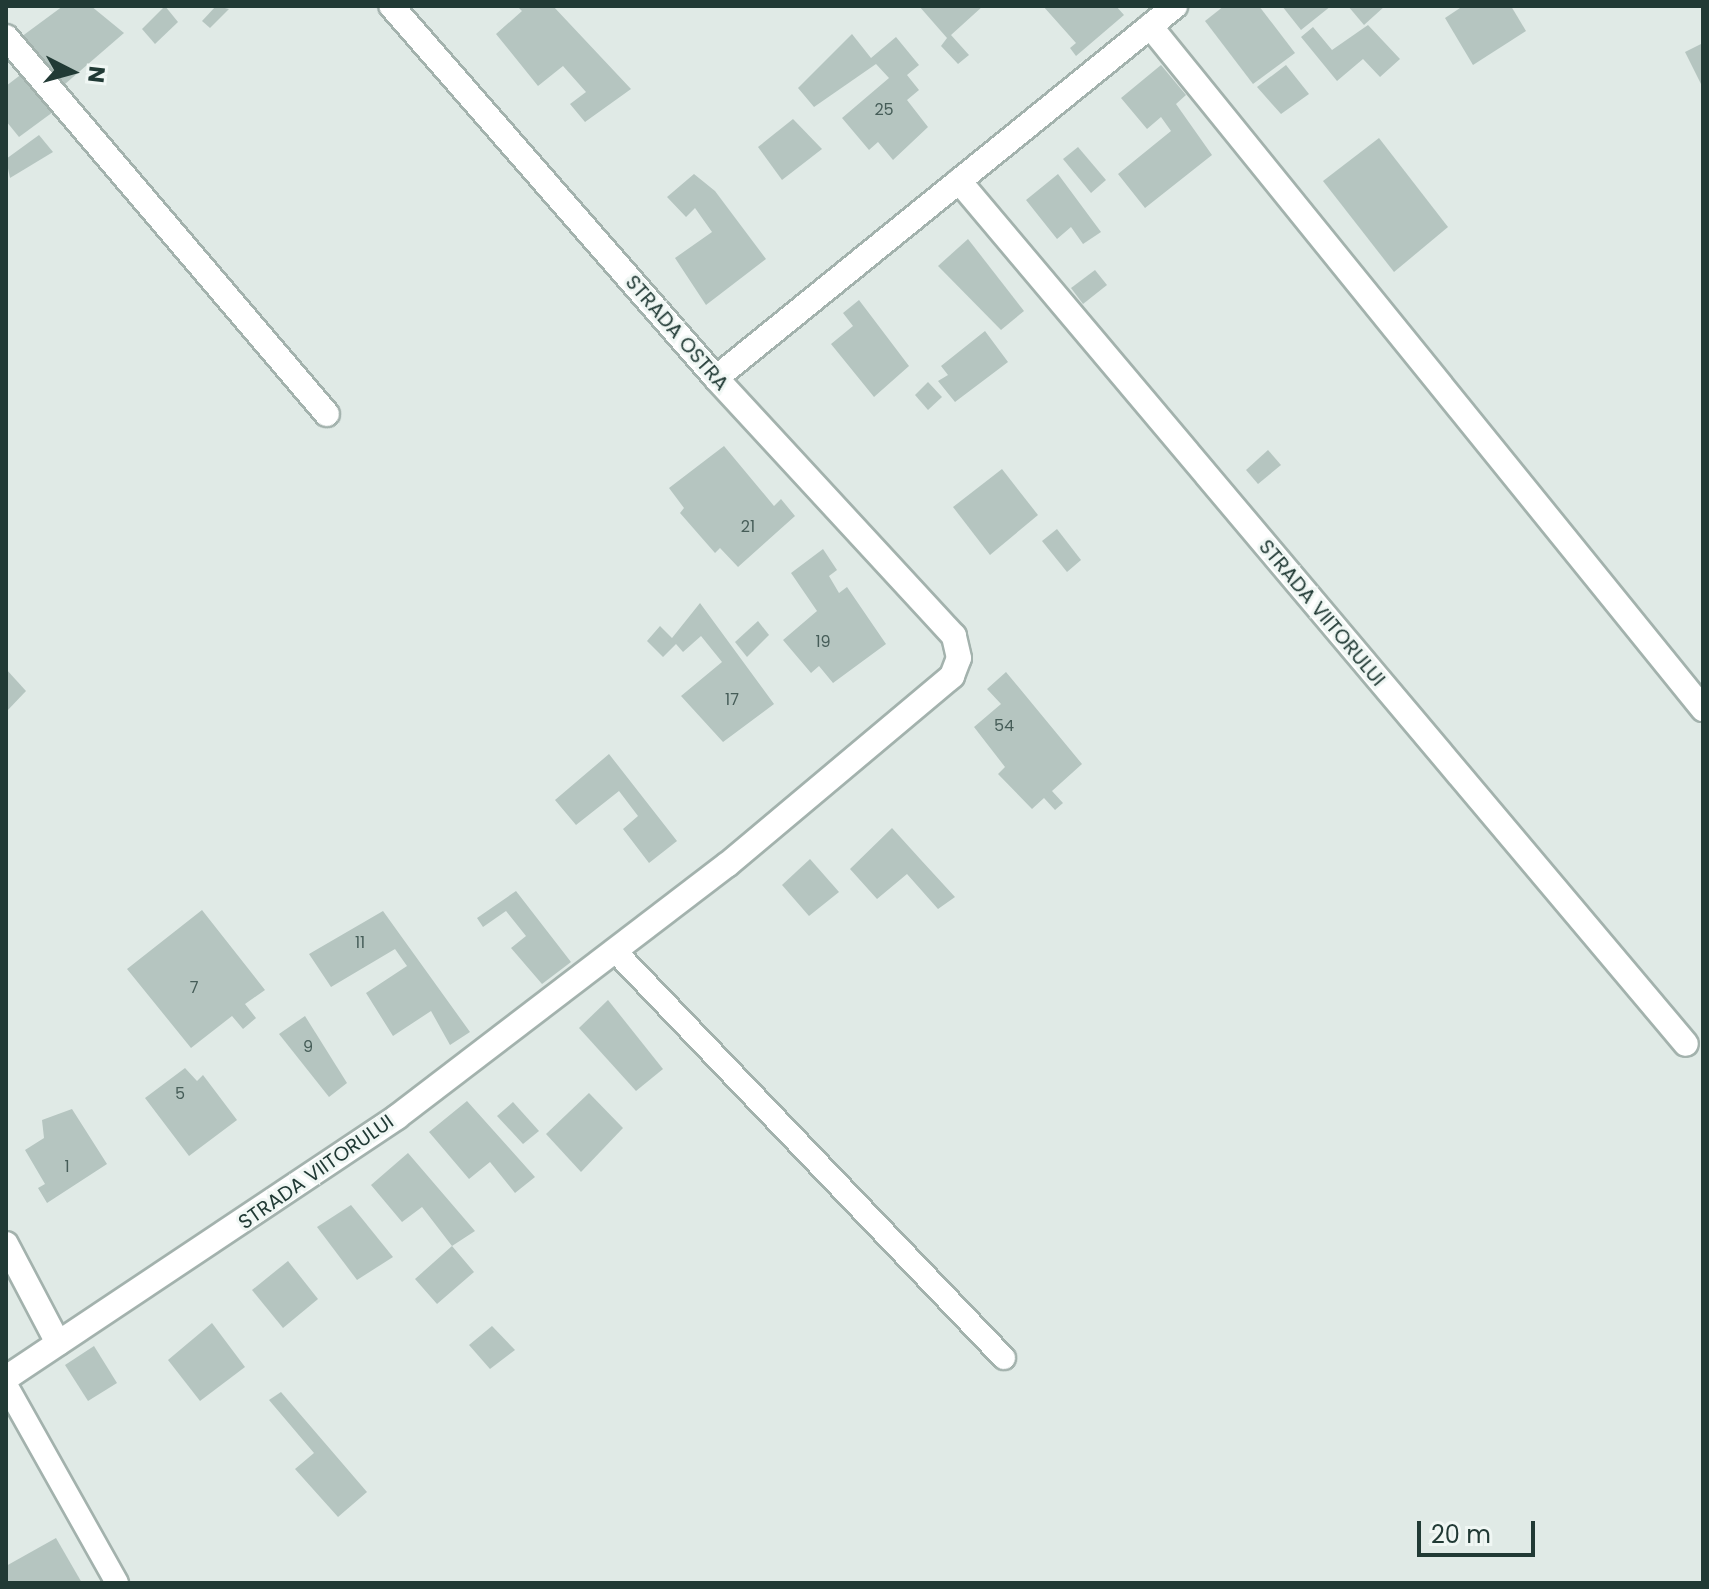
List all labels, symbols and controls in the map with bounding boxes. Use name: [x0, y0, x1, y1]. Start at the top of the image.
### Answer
north arrow: [32, 32, 112, 112]
text: N: [80, 65, 113, 84]
house number: 25: [874, 100, 894, 120]
street label: STRADA OSTRA: [620, 270, 734, 396]
house number: 21: [741, 517, 755, 537]
street label: STRADA VIITORULUI: [1254, 535, 1390, 691]
house number: 19: [815, 632, 831, 652]
house number: 17: [725, 690, 739, 710]
house number: 54: [994, 716, 1014, 736]
house number: 11: [355, 933, 365, 953]
house number: 7: [190, 978, 198, 998]
house number: 9: [303, 1037, 313, 1057]
house number: 5: [175, 1084, 185, 1104]
street label: STRADA VIITORULUI: [234, 1109, 398, 1235]
house number: 1: [64, 1157, 70, 1177]
scale bar: [1421, 1505, 1539, 1555]
text: 20 m: [1431, 1518, 1491, 1551]

